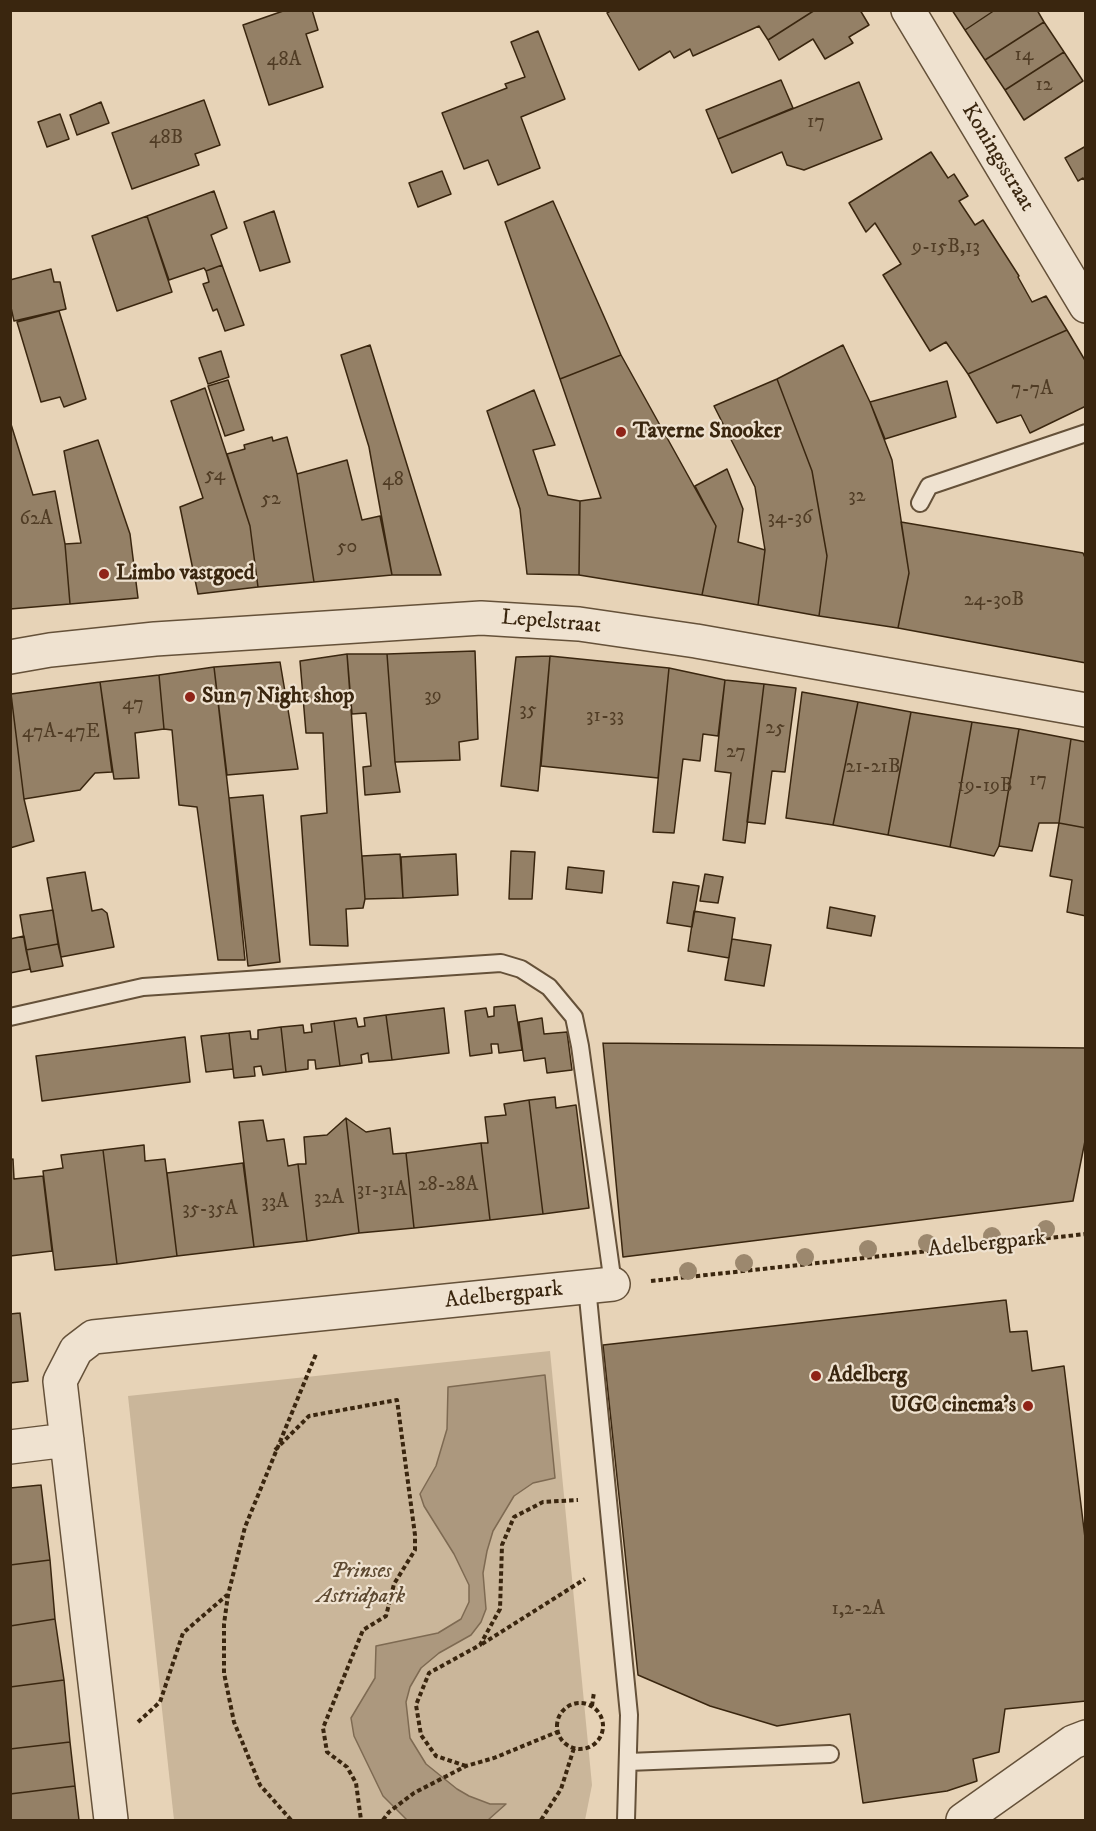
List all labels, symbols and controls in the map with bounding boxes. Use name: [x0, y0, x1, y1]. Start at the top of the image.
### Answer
house number: 14: [1015, 44, 1033, 68]
house number: 48A: [267, 49, 301, 73]
house number: 12: [1035, 74, 1053, 98]
street label: Koningsstraat: [955, 99, 1039, 217]
house number: 17: [807, 111, 825, 135]
house number: 48B: [149, 127, 183, 151]
house number: 9-15B,13: [912, 236, 980, 260]
house number: 7-7A: [1011, 378, 1053, 402]
place label: Taverne Snooker: [633, 419, 781, 445]
marker: Taverne Snooker: [614, 425, 628, 439]
house number: 54: [205, 464, 225, 488]
house number: 48: [382, 469, 404, 493]
house number: 32: [848, 485, 866, 509]
house number: 52: [261, 488, 281, 512]
house number: 34-36: [768, 507, 812, 531]
house number: 62A: [20, 508, 52, 532]
house number: 50: [337, 536, 357, 560]
place label: Limbo vastgoed: [116, 561, 255, 587]
marker: Limbo vastgoed: [97, 567, 111, 581]
house number: 24-30B: [964, 589, 1024, 613]
street label: Lepelstraat: [500, 605, 602, 641]
place label: Sun 7 Night shop: [202, 684, 354, 710]
house number: 39: [424, 685, 442, 709]
marker: Sun 7 Night shop: [183, 690, 197, 704]
house number: 47: [122, 693, 144, 717]
house number: 35: [519, 699, 537, 723]
house number: 31-33: [586, 705, 624, 729]
house number: 25: [765, 717, 785, 741]
house number: 47A-47E: [22, 721, 100, 745]
house number: 27: [726, 741, 746, 765]
house number: 21-21B: [845, 756, 901, 780]
house number: 17: [1029, 769, 1047, 793]
house number: 19-19B: [957, 775, 1013, 799]
house number: 28-28A: [418, 1174, 478, 1198]
house number: 31-31A: [357, 1179, 407, 1203]
house number: 32A: [314, 1187, 344, 1211]
house number: 33A: [261, 1191, 289, 1215]
house number: 35-35A: [182, 1198, 238, 1222]
street label: Adelbergpark: [927, 1226, 1047, 1264]
street label: Adelbergpark: [444, 1277, 564, 1315]
place label: Adelberg: [828, 1363, 907, 1389]
marker: Adelberg: [809, 1369, 823, 1383]
place label: UGC cinema's: [890, 1393, 1016, 1419]
marker: UGC cinema's: [1021, 1399, 1035, 1413]
park label: Prinses Astridpark: [317, 1559, 405, 1610]
house number: 1,2-2A: [831, 1598, 885, 1622]

